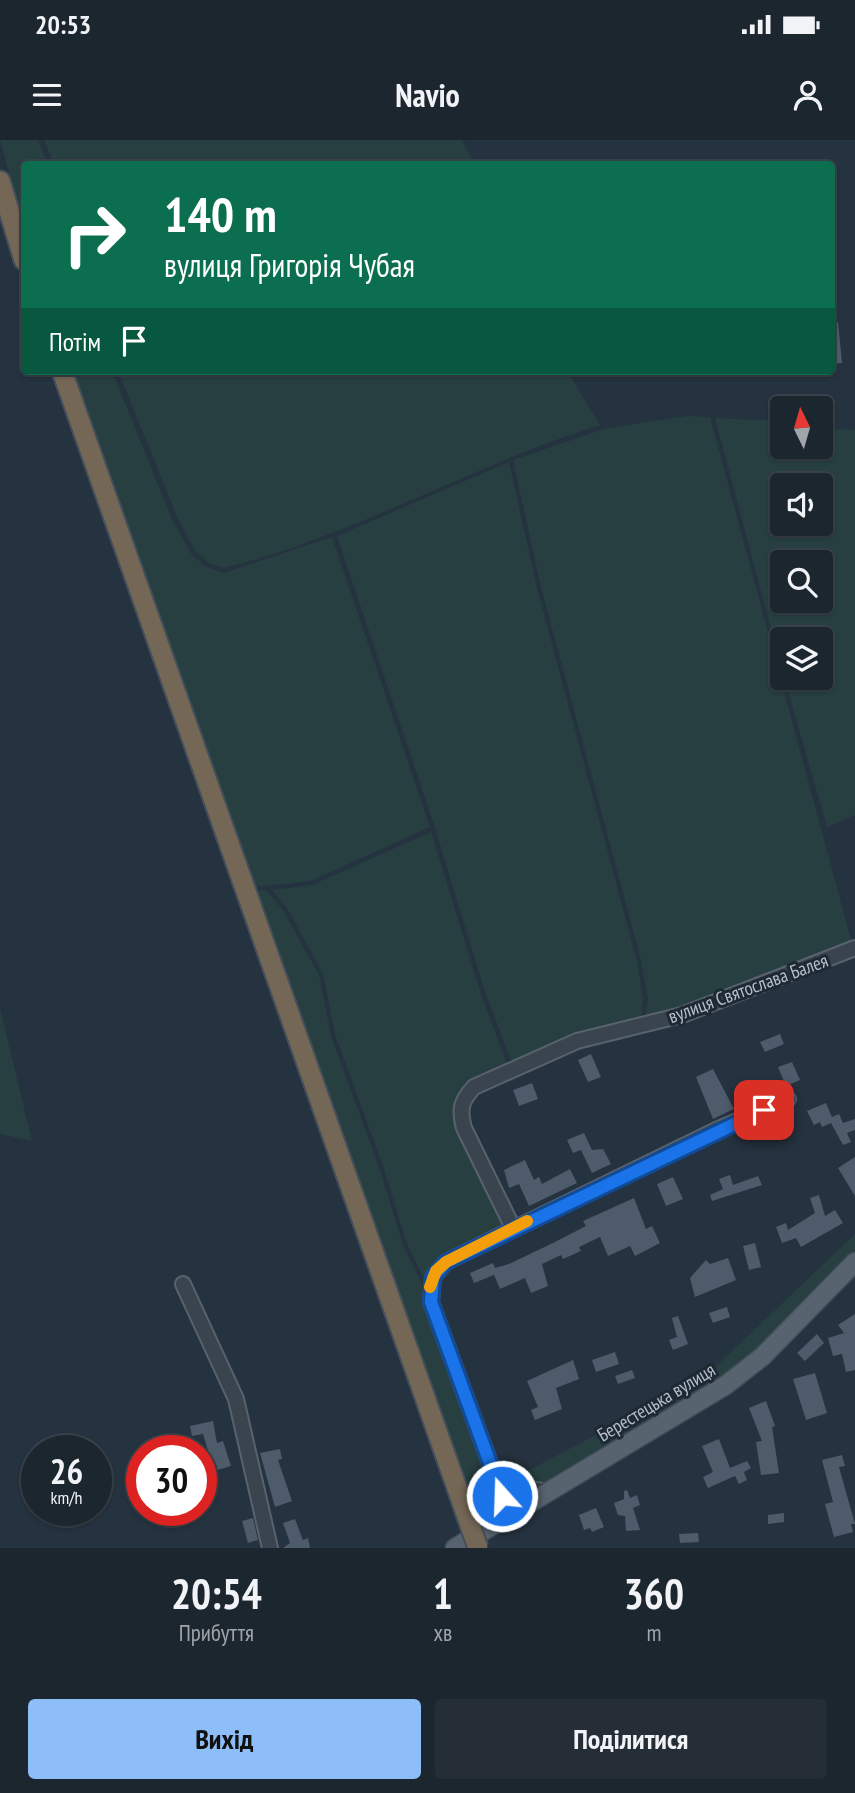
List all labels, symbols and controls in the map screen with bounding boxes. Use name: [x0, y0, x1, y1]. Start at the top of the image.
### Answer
text: 20:53: [35, 8, 91, 41]
text: Navio: [395, 74, 460, 116]
icon: menu: [28, 76, 66, 114]
icon: person: [789, 76, 827, 114]
text: 140 m: [164, 182, 277, 246]
icon: right: [49, 189, 140, 280]
text: вулиця Григорія Чубая: [164, 244, 415, 286]
icon: arrive: [115, 322, 153, 360]
text: Потім: [49, 325, 101, 358]
north arrow: [770, 396, 833, 458]
map controls: [770, 396, 833, 690]
button: sound: [770, 473, 833, 536]
button: search: [770, 550, 833, 613]
button: layers: [770, 627, 833, 690]
street label: вулиця Святослава Балея: [665, 948, 831, 1028]
pin: [734, 1080, 794, 1140]
icon: arrive: [745, 1091, 783, 1129]
street label: Берестецька вулиця: [593, 1357, 719, 1447]
speed limit sign: 30: [126, 1435, 217, 1526]
text: 26: [50, 1448, 83, 1494]
position arrow: [465, 1459, 539, 1533]
text: km/h: [51, 1486, 82, 1509]
text: 20:54: [171, 1566, 262, 1621]
text: 1: [433, 1566, 453, 1621]
text: 360: [624, 1566, 684, 1621]
text: Прибуття: [179, 1618, 254, 1647]
text: хв: [433, 1618, 452, 1647]
text: m: [646, 1618, 661, 1647]
button: Вихід: [28, 1699, 421, 1779]
button: Поділитися: [435, 1699, 827, 1779]

